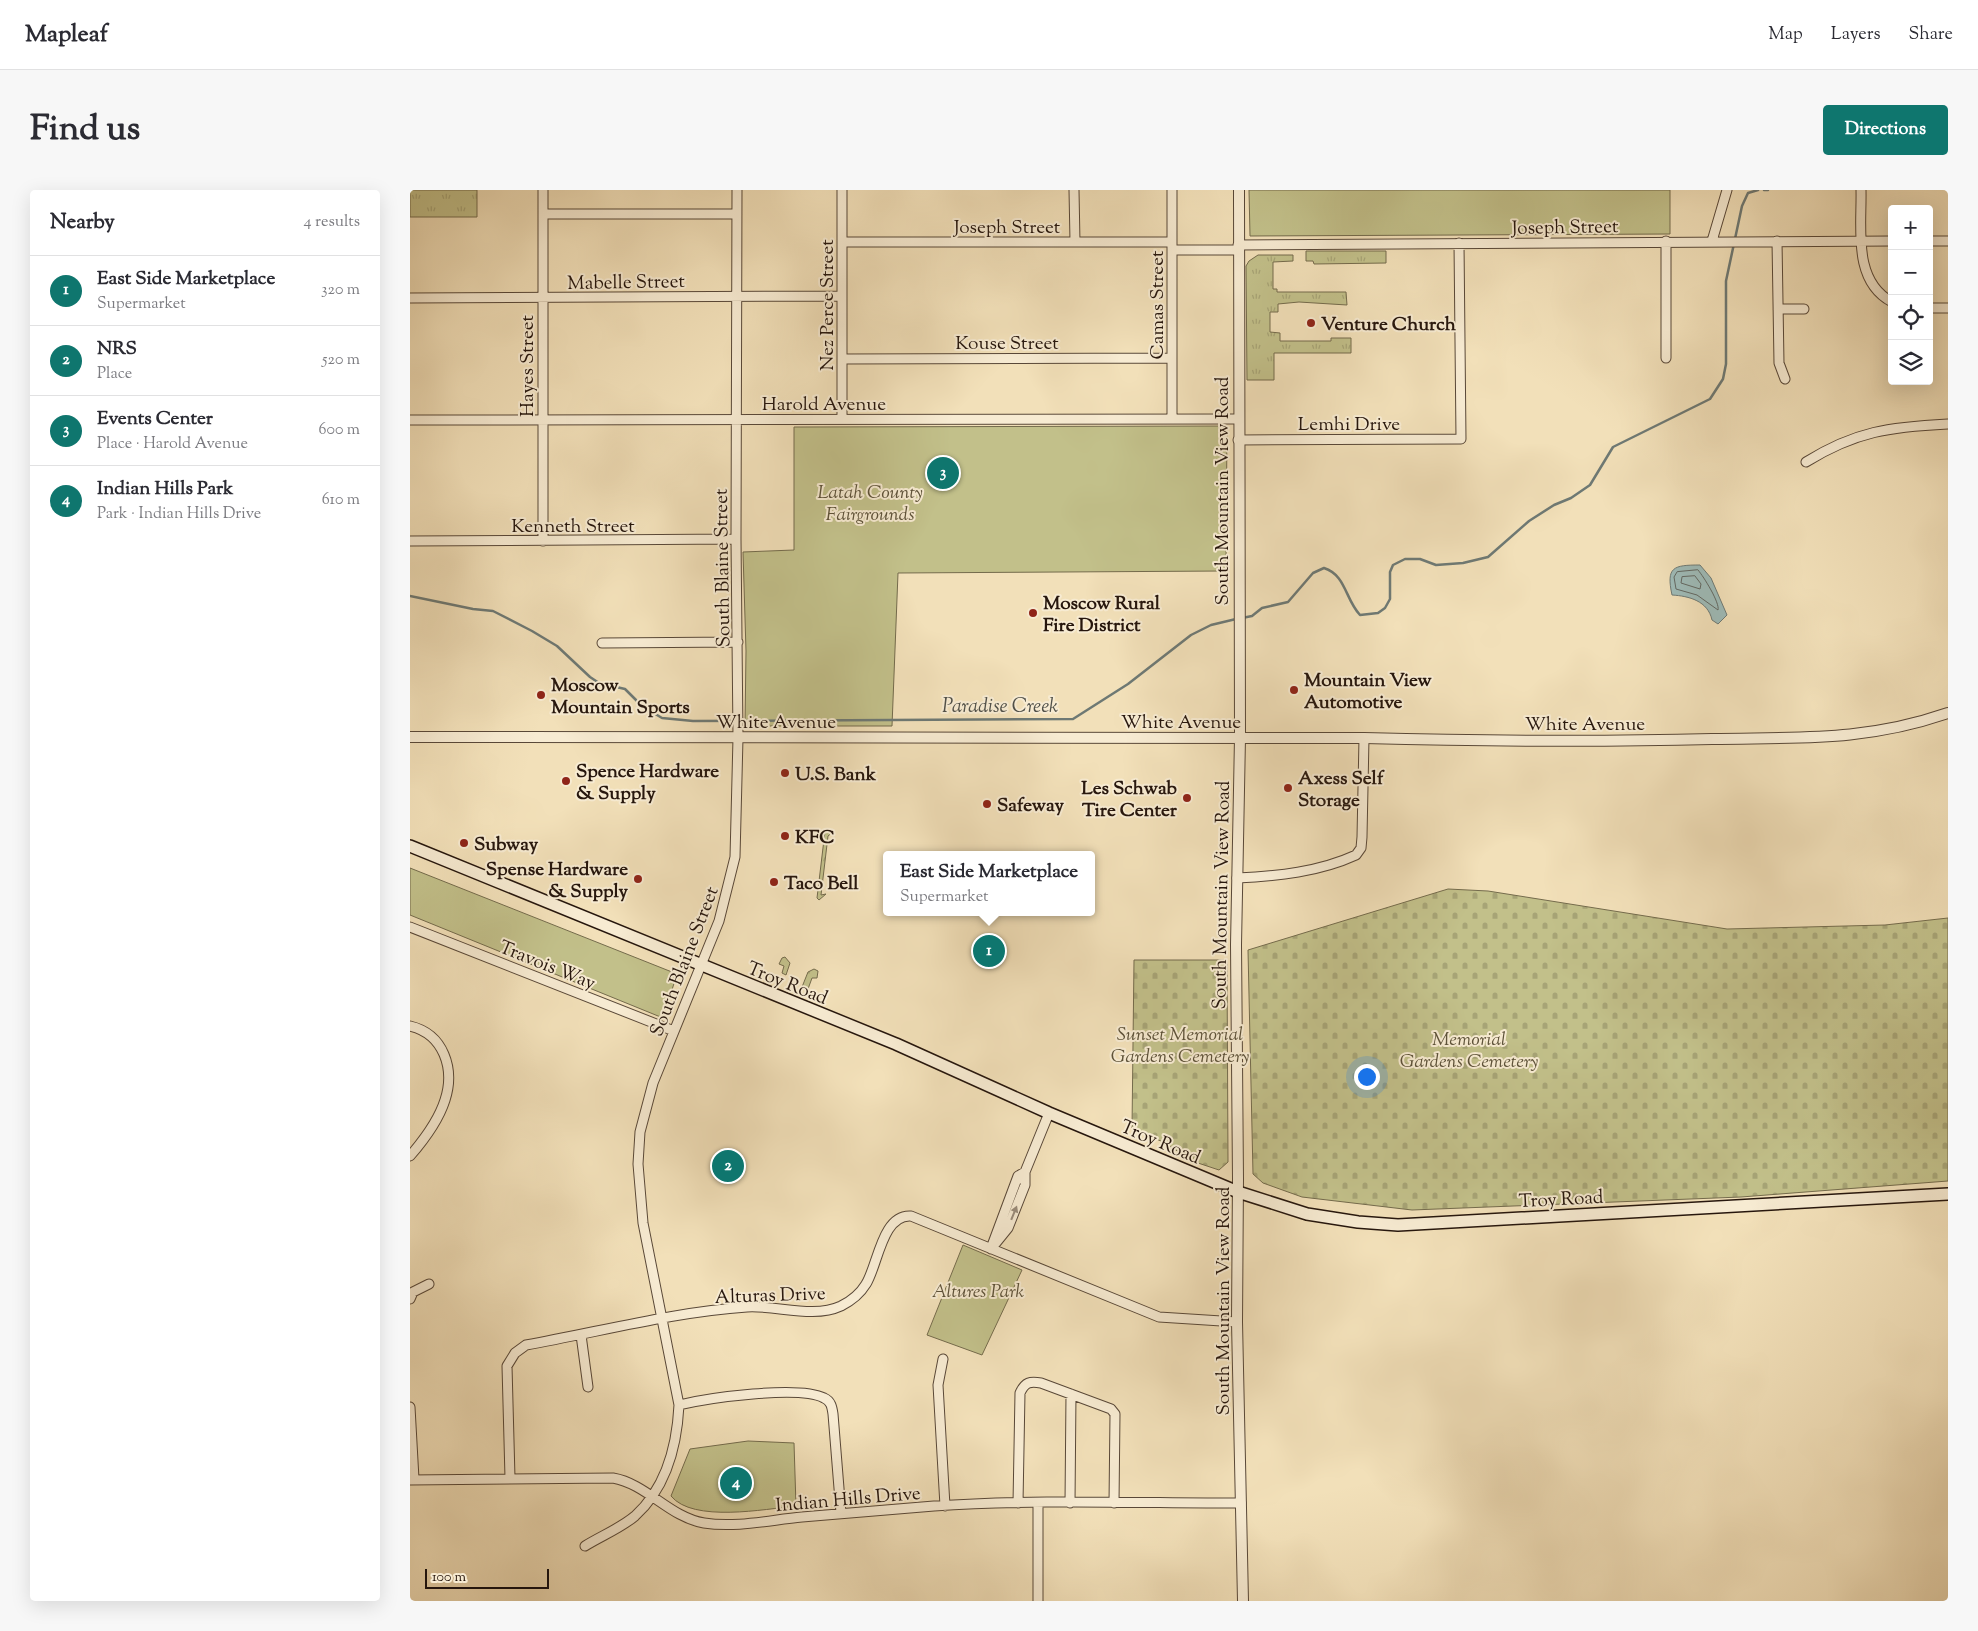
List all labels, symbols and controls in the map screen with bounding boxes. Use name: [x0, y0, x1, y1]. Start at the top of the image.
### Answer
text: Mapleaf: [25, 18, 108, 52]
text: Map: [1768, 22, 1803, 48]
text: Layers: [1831, 22, 1881, 48]
text: Share: [1909, 22, 1953, 48]
text: Find us: [30, 105, 140, 156]
button: Directions: [1823, 105, 1948, 155]
map controls: [1888, 205, 1933, 385]
button: +: [1888, 205, 1933, 250]
text: Nearby: [50, 208, 115, 238]
text: 4 results: [304, 211, 360, 234]
street label: Joseph Street: [1510, 214, 1619, 243]
street label: Joseph Street: [953, 215, 1061, 242]
street label: Nez Perce Street: [815, 239, 842, 371]
street label: Camas Street: [1145, 250, 1172, 359]
button: −: [1888, 250, 1933, 295]
text: East Side Marketplace: [97, 266, 275, 293]
street label: Mabelle Street: [567, 269, 686, 298]
text: 1: [63, 279, 69, 302]
text: 320 m: [321, 279, 360, 302]
text: Supermarket: [97, 293, 186, 316]
button: locate: [1888, 295, 1933, 340]
place label: Venture Church: [1321, 312, 1457, 339]
street label: Hayes Street: [515, 314, 542, 417]
marker: Venture Church: [1305, 317, 1317, 329]
street label: Kouse Street: [955, 331, 1059, 358]
text: NRS: [97, 336, 137, 363]
button: layers: [1888, 340, 1933, 385]
text: 2: [62, 349, 70, 372]
text: 520 m: [322, 349, 360, 372]
text: Place: [97, 363, 132, 386]
street label: South Mountain View Road: [1210, 376, 1237, 605]
street label: Harold Avenue: [762, 392, 886, 419]
text: Events Center: [97, 406, 213, 433]
street label: Lemhi Drive: [1298, 412, 1400, 439]
text: 3: [63, 419, 69, 442]
text: 600 m: [318, 419, 360, 442]
text: Place · Harold Avenue: [97, 433, 248, 456]
pin: 3: [927, 454, 959, 492]
text: Indian Hills Park: [97, 476, 233, 503]
park label: Latah County Fairgrounds: [817, 480, 923, 529]
street label: South Blaine Street: [709, 488, 738, 648]
text: 4: [62, 489, 70, 512]
text: 610 m: [322, 489, 360, 512]
text: Park · Indian Hills Drive: [97, 503, 261, 526]
street label: Kenneth Street: [511, 514, 635, 541]
place label: Moscow Rural Fire District: [1043, 591, 1161, 640]
marker: Moscow Rural Fire District: [1027, 607, 1039, 619]
place label: Mountain View Automotive: [1304, 668, 1433, 717]
place label: Moscow Mountain Sports: [551, 673, 690, 722]
marker: Mountain View Automotive: [1288, 684, 1300, 696]
marker: Moscow Mountain Sports: [535, 689, 547, 701]
water label: Paradise Creek: [942, 693, 1058, 722]
street label: White Avenue: [716, 710, 836, 737]
street label: White Avenue: [1121, 710, 1241, 737]
street label: White Avenue: [1525, 712, 1645, 739]
place label: Spence Hardware & Supply: [576, 759, 719, 808]
place label: U.S. Bank: [795, 762, 877, 789]
place label: Axess Self Storage: [1298, 766, 1385, 815]
marker: U.S. Bank: [779, 767, 791, 779]
marker: Spence Hardware & Supply: [560, 775, 572, 787]
place label: Les Schwab Tire Center: [1081, 776, 1178, 825]
street label: South Mountain View Road: [1207, 780, 1238, 1010]
marker: Axess Self Storage: [1282, 782, 1294, 794]
marker: Les Schwab Tire Center: [1181, 792, 1193, 804]
place label: Safeway: [997, 793, 1065, 820]
marker: Safeway: [981, 798, 993, 810]
place label: KFC: [795, 825, 835, 852]
marker: KFC: [779, 830, 791, 842]
place label: Subway: [474, 832, 539, 859]
marker: Subway: [458, 837, 470, 849]
popup: [883, 851, 1095, 916]
place label: Spense Hardware & Supply: [486, 857, 629, 906]
text: East Side Marketplace: [900, 859, 1078, 886]
place label: Taco Bell: [784, 871, 859, 898]
marker: Spense Hardware & Supply: [632, 873, 644, 885]
marker: Taco Bell: [768, 876, 780, 888]
street label: South Blaine Street: [644, 883, 727, 1041]
text: Supermarket: [900, 886, 989, 909]
pin: 1: [973, 932, 1005, 970]
street label: Travois Way: [495, 935, 600, 998]
street label: Troy Road: [743, 956, 832, 1013]
park label: Sunset Memorial Gardens Cemetery: [1111, 1022, 1250, 1071]
park label: Memorial Gardens Cemetery: [1400, 1027, 1539, 1076]
your location: [1354, 1064, 1380, 1090]
street label: Troy Road: [1116, 1114, 1205, 1172]
pin: 2: [712, 1147, 744, 1185]
street label: Troy Road: [1518, 1185, 1604, 1216]
street label: South Mountain View Road: [1211, 1186, 1238, 1415]
one-way arrow: [1010, 1205, 1018, 1220]
park label: Altures Park: [932, 1279, 1025, 1306]
street label: Alturas Drive: [714, 1281, 826, 1312]
pin: 4: [720, 1464, 752, 1502]
street label: Indian Hills Drive: [774, 1481, 922, 1520]
scale bar: [425, 1566, 549, 1589]
text: 100 m: [432, 1568, 466, 1588]

